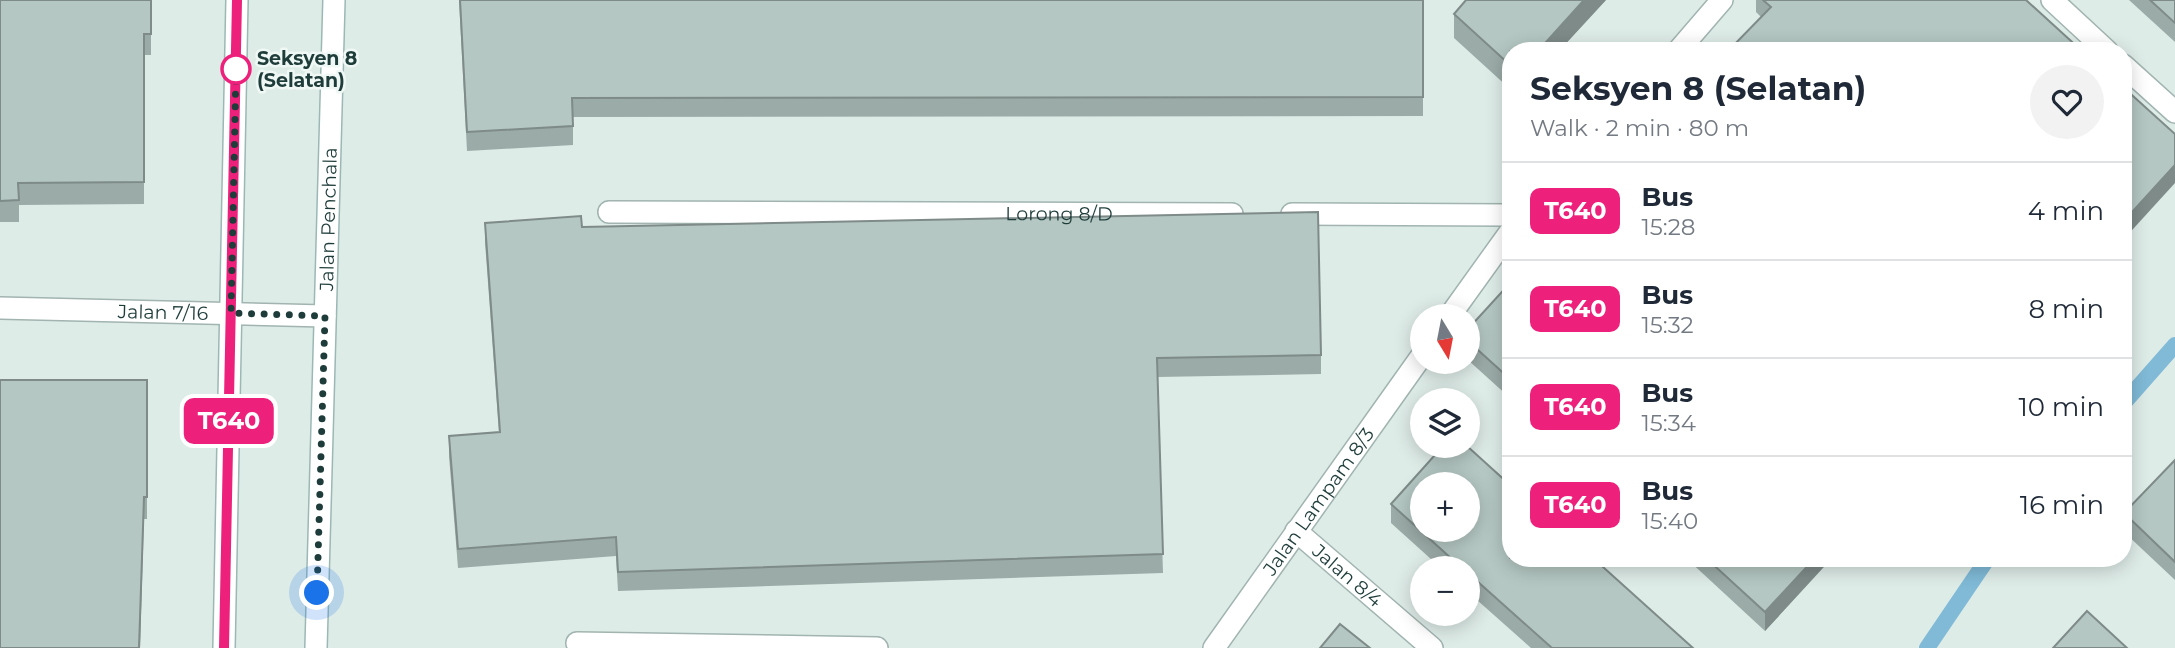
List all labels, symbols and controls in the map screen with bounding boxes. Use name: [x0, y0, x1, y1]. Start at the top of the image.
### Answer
place label: Seksyen 8 (Selatan): [257, 47, 357, 92]
marker: Seksyen 8 (Selatan): [221, 54, 251, 84]
button: heart: [2030, 65, 2104, 139]
text: Seksyen 8 (Selatan): [1530, 68, 1866, 108]
text: Walk · 2 min · 80 m: [1530, 114, 1749, 142]
street label: Jalan Penchala: [315, 147, 342, 292]
text: Bus: [1641, 181, 1693, 213]
text: 4 min: [2028, 195, 2104, 227]
text: T640: [1544, 196, 1606, 225]
street label: Lorong 8/D: [1005, 202, 1113, 226]
text: 15:28: [1641, 213, 1695, 241]
text: Bus: [1641, 279, 1693, 311]
text: 8 min: [2028, 293, 2104, 325]
text: T640: [1544, 294, 1606, 323]
street label: Jalan 7/16: [116, 300, 209, 325]
north arrow: [1410, 304, 1480, 374]
map controls: [1410, 304, 1480, 626]
text: 15:32: [1641, 311, 1694, 339]
text: Bus: [1641, 377, 1693, 409]
button: layers: [1410, 388, 1480, 458]
text: 10 min: [2018, 391, 2104, 423]
text: T640: [1544, 392, 1606, 421]
line badge: T640: [180, 398, 278, 444]
text: T640: [198, 406, 260, 435]
text: 15:34: [1641, 409, 1696, 437]
street label: Jalan Lampam 8/3: [1258, 423, 1379, 581]
button: +: [1410, 472, 1480, 542]
text: Bus: [1641, 475, 1693, 507]
text: 16 min: [2020, 489, 2104, 521]
text: T640: [1544, 490, 1606, 519]
text: 15:40: [1641, 507, 1698, 535]
street label: Jalan 8/4: [1307, 539, 1387, 612]
button: −: [1410, 556, 1480, 626]
your location: [299, 575, 334, 610]

